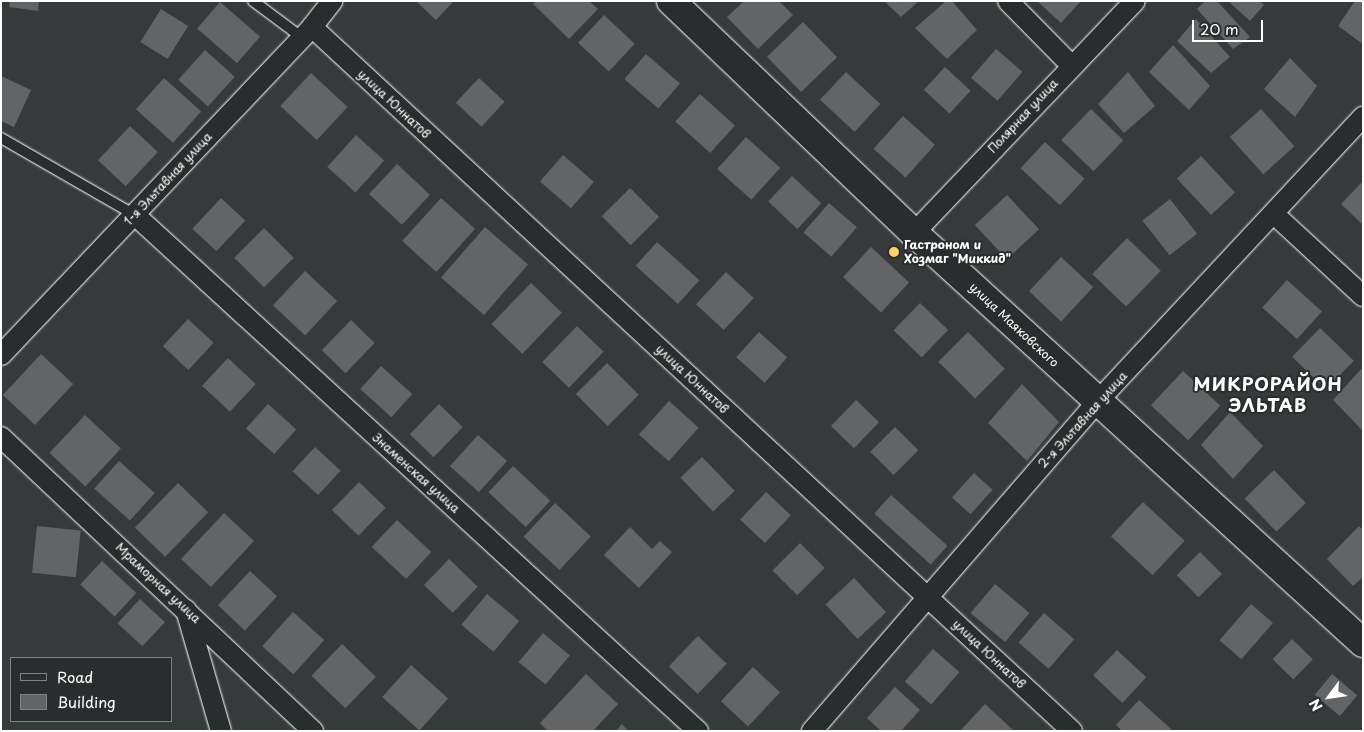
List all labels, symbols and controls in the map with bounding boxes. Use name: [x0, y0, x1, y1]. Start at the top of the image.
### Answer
scale bar: [1194, 10, 1265, 42]
text: 20 m: [1200, 17, 1239, 40]
street label: улица Юннатов: [354, 66, 434, 142]
street label: Полярная улица: [985, 76, 1061, 156]
street label: 1-я Эльтавная улица: [121, 129, 215, 229]
place label: Гастроном и Хозмаг "Миккид": [904, 238, 1012, 266]
marker: Гастроном и Хозмаг "Миккид": [888, 246, 900, 258]
street label: улица Маяковского: [966, 280, 1062, 370]
street label: улица Юннатов: [652, 341, 732, 417]
street label: 2-я Эльтавная улица: [1035, 368, 1131, 472]
district label: МИКРОРАЙОН ЭЛЬТАВ: [1192, 374, 1344, 416]
street label: Знаменская улица: [369, 430, 463, 516]
street label: Мраморная улица: [112, 540, 204, 626]
street label: улица Юннатов: [949, 616, 1029, 692]
legend: [10, 657, 172, 722]
text: Road: [57, 665, 93, 688]
north arrow: [1304, 672, 1354, 722]
text: Building: [57, 690, 116, 713]
text: N: [1304, 695, 1328, 715]

